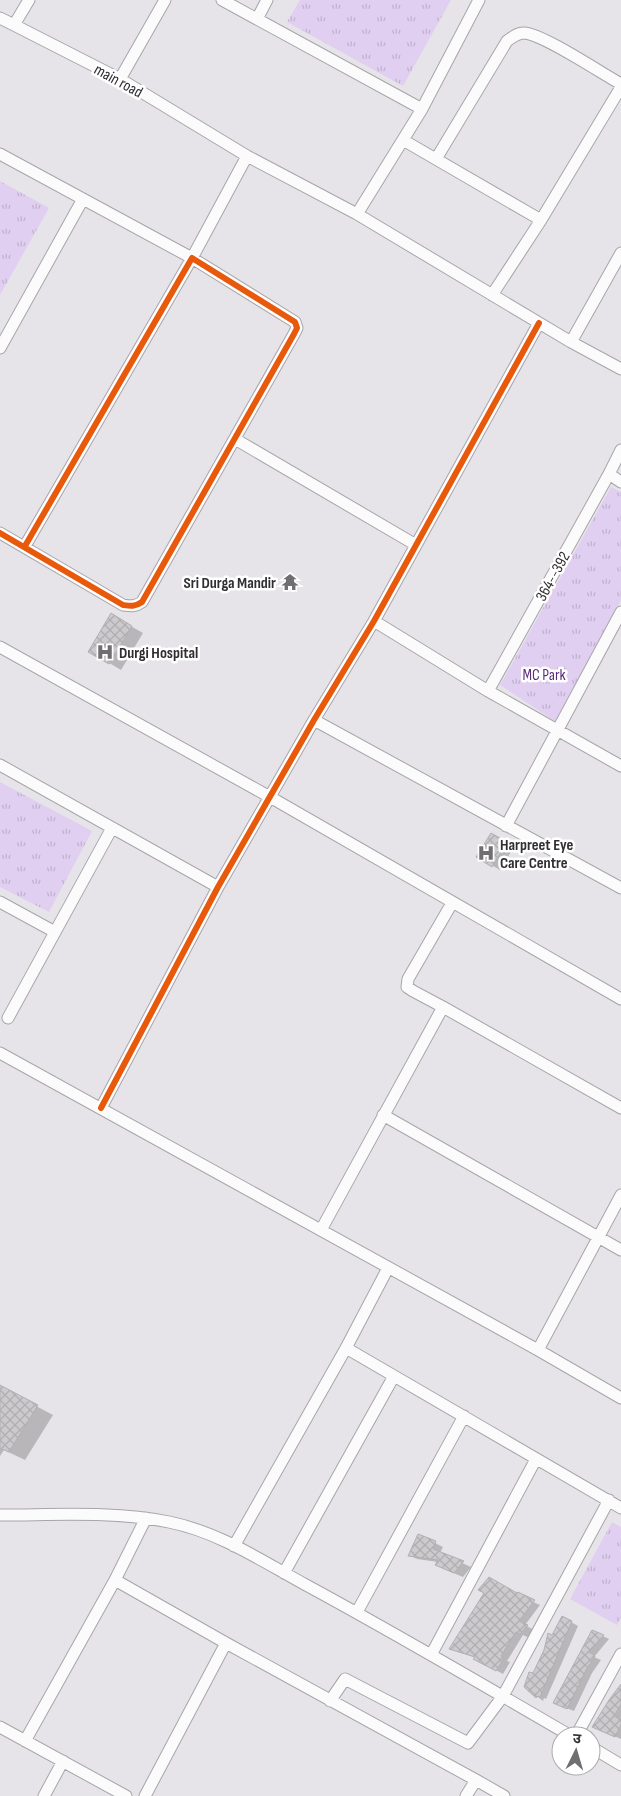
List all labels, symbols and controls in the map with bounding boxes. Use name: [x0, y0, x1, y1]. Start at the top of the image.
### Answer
street label: main road: [91, 60, 146, 102]
street label: 364--392: [532, 549, 575, 605]
temple icon: Sri Durga Mandir: [280, 572, 300, 592]
place label: Sri Durga Mandir: [184, 574, 276, 593]
hospital icon: Durgi Hospital: [95, 642, 115, 662]
place label: Durgi Hospital: [119, 644, 198, 663]
park label: MC Park: [522, 666, 566, 685]
place label: Harpreet Eye Care Centre: [500, 836, 574, 873]
hospital icon: Harpreet Eye Care Centre: [476, 843, 496, 863]
north arrow: [551, 1726, 601, 1776]
text: उ: [572, 1730, 583, 1747]

